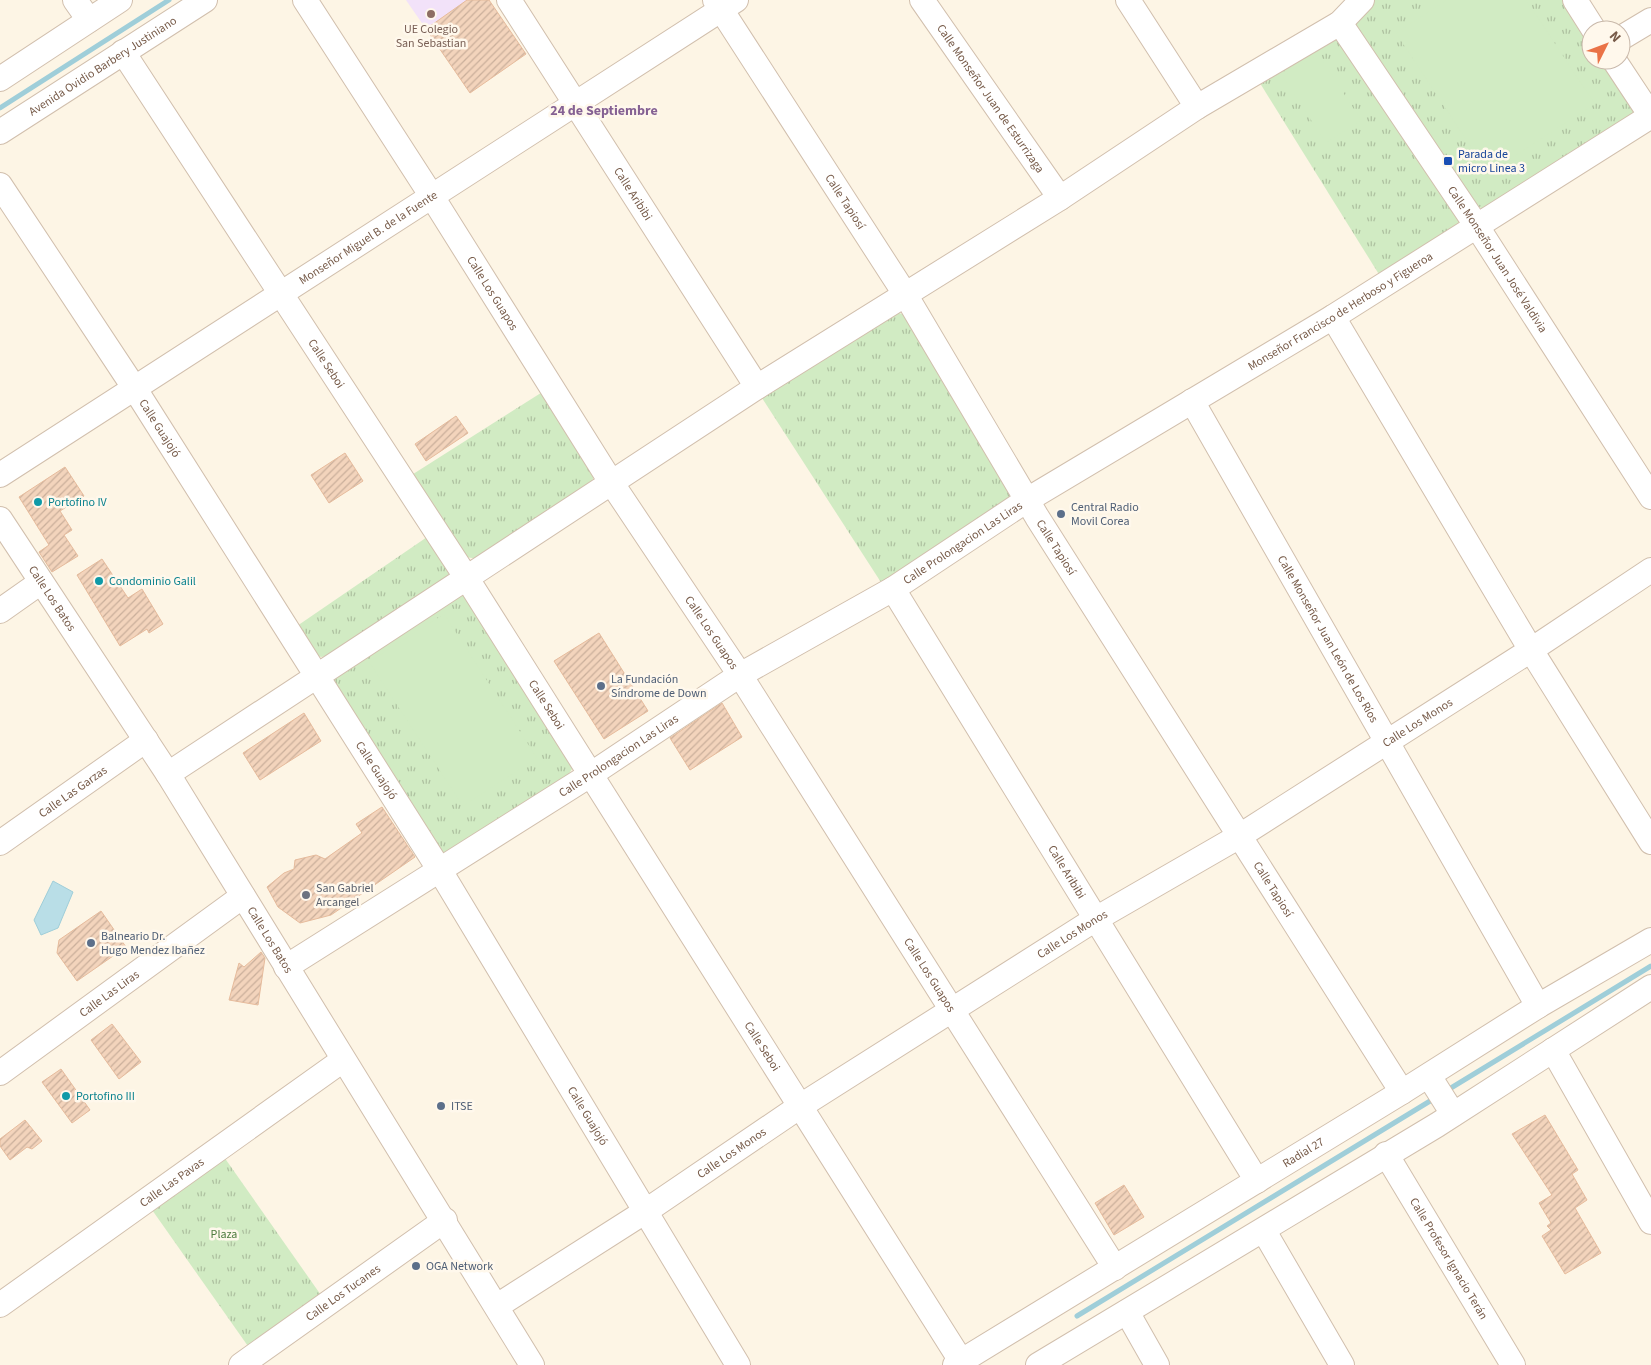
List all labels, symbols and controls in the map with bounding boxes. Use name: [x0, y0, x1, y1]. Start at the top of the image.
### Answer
marker: UE Colegio San Sebastian: [425, 8, 437, 20]
street label: Avenida Ovidio Barbery Justiniano: [25, 12, 180, 120]
north arrow: [1581, 20, 1631, 70]
place label: UE Colegio San Sebastian: [396, 21, 466, 52]
street label: Calle Monseñor Juan de Esturrizaga: [933, 21, 1049, 176]
text: N: [1604, 27, 1625, 47]
district label: 24 de Septiembre: [550, 101, 658, 121]
place label: Parada de micro Linea 3: [1458, 146, 1525, 177]
marker: Parada de micro Linea 3: [1442, 155, 1454, 167]
street label: Calle Aribibi: [610, 164, 657, 224]
street label: Calle Tapiosí: [821, 170, 870, 234]
street label: Calle Monseñor Juan José Valdivia: [1443, 182, 1552, 336]
street label: Monseñor Miguel B. de la Fuente: [295, 186, 441, 289]
street label: Monseñor Francisco de Herboso y Figueroa: [1245, 248, 1436, 375]
street label: Calle Los Guapos: [463, 253, 522, 334]
street label: Calle Seboi: [304, 335, 349, 392]
street label: Calle Guajojó: [135, 396, 185, 461]
place label: Portofino IV: [48, 494, 108, 511]
marker: Portofino IV: [32, 496, 44, 508]
street label: Calle Prolongacion Las Liras: [900, 497, 1026, 589]
place label: Central Radio Movil Corea: [1071, 499, 1139, 530]
marker: Central Radio Movil Corea: [1055, 508, 1067, 520]
street label: Calle Tapiosí: [1032, 516, 1081, 579]
street label: Calle Monseñor Juan León de Los Ríos: [1273, 552, 1383, 726]
street label: Calle Los Batos: [24, 562, 80, 634]
place label: Condominio Galil: [109, 573, 196, 590]
marker: Condominio Galil: [93, 575, 105, 587]
street label: Calle Los Guapos: [681, 592, 742, 673]
place label: La Fundación Síndrome de Down: [611, 671, 706, 702]
street label: Calle Seboi: [524, 676, 569, 733]
marker: La Fundación Síndrome de Down: [595, 680, 607, 692]
street label: Calle Los Monos: [1379, 694, 1456, 751]
street label: Calle Prolongacion Las Liras: [555, 710, 682, 801]
street label: Calle Guajojó: [352, 738, 401, 803]
street label: Calle Las Garzas: [35, 762, 110, 822]
street label: Calle Aribibi: [1044, 842, 1090, 902]
street label: Calle Tapiosí: [1249, 858, 1298, 921]
place label: San Gabriel Arcangel: [316, 880, 374, 911]
marker: San Gabriel Arcangel: [300, 889, 312, 901]
street label: Calle Los Batos: [243, 903, 297, 976]
street label: Calle Los Monos: [1034, 906, 1111, 963]
place label: Balneario Dr. Hugo Mendez Ibañez: [101, 928, 205, 959]
street label: Calle Los Guapos: [900, 934, 960, 1016]
marker: Balneario Dr. Hugo Mendez Ibañez: [85, 937, 97, 949]
street label: Calle Las Liras: [76, 966, 143, 1021]
street label: Calle Seboi: [740, 1018, 784, 1074]
street label: Calle Guajojó: [563, 1083, 612, 1149]
place label: Portofino III: [76, 1088, 135, 1105]
marker: Portofino III: [60, 1090, 72, 1102]
place label: ITSE: [451, 1098, 473, 1115]
marker: ITSE: [435, 1100, 447, 1112]
street label: Calle Los Monos: [693, 1123, 769, 1183]
street label: Radial 27: [1279, 1133, 1327, 1172]
street label: Calle Las Pavas: [136, 1153, 207, 1211]
street label: Calle Profesor Ignacio Terán: [1406, 1194, 1492, 1323]
park label: Plaza: [211, 1226, 237, 1243]
place label: OGA Network: [426, 1258, 493, 1275]
street label: Calle Los Tucanes: [302, 1260, 384, 1325]
marker: OGA Network: [410, 1260, 422, 1272]

